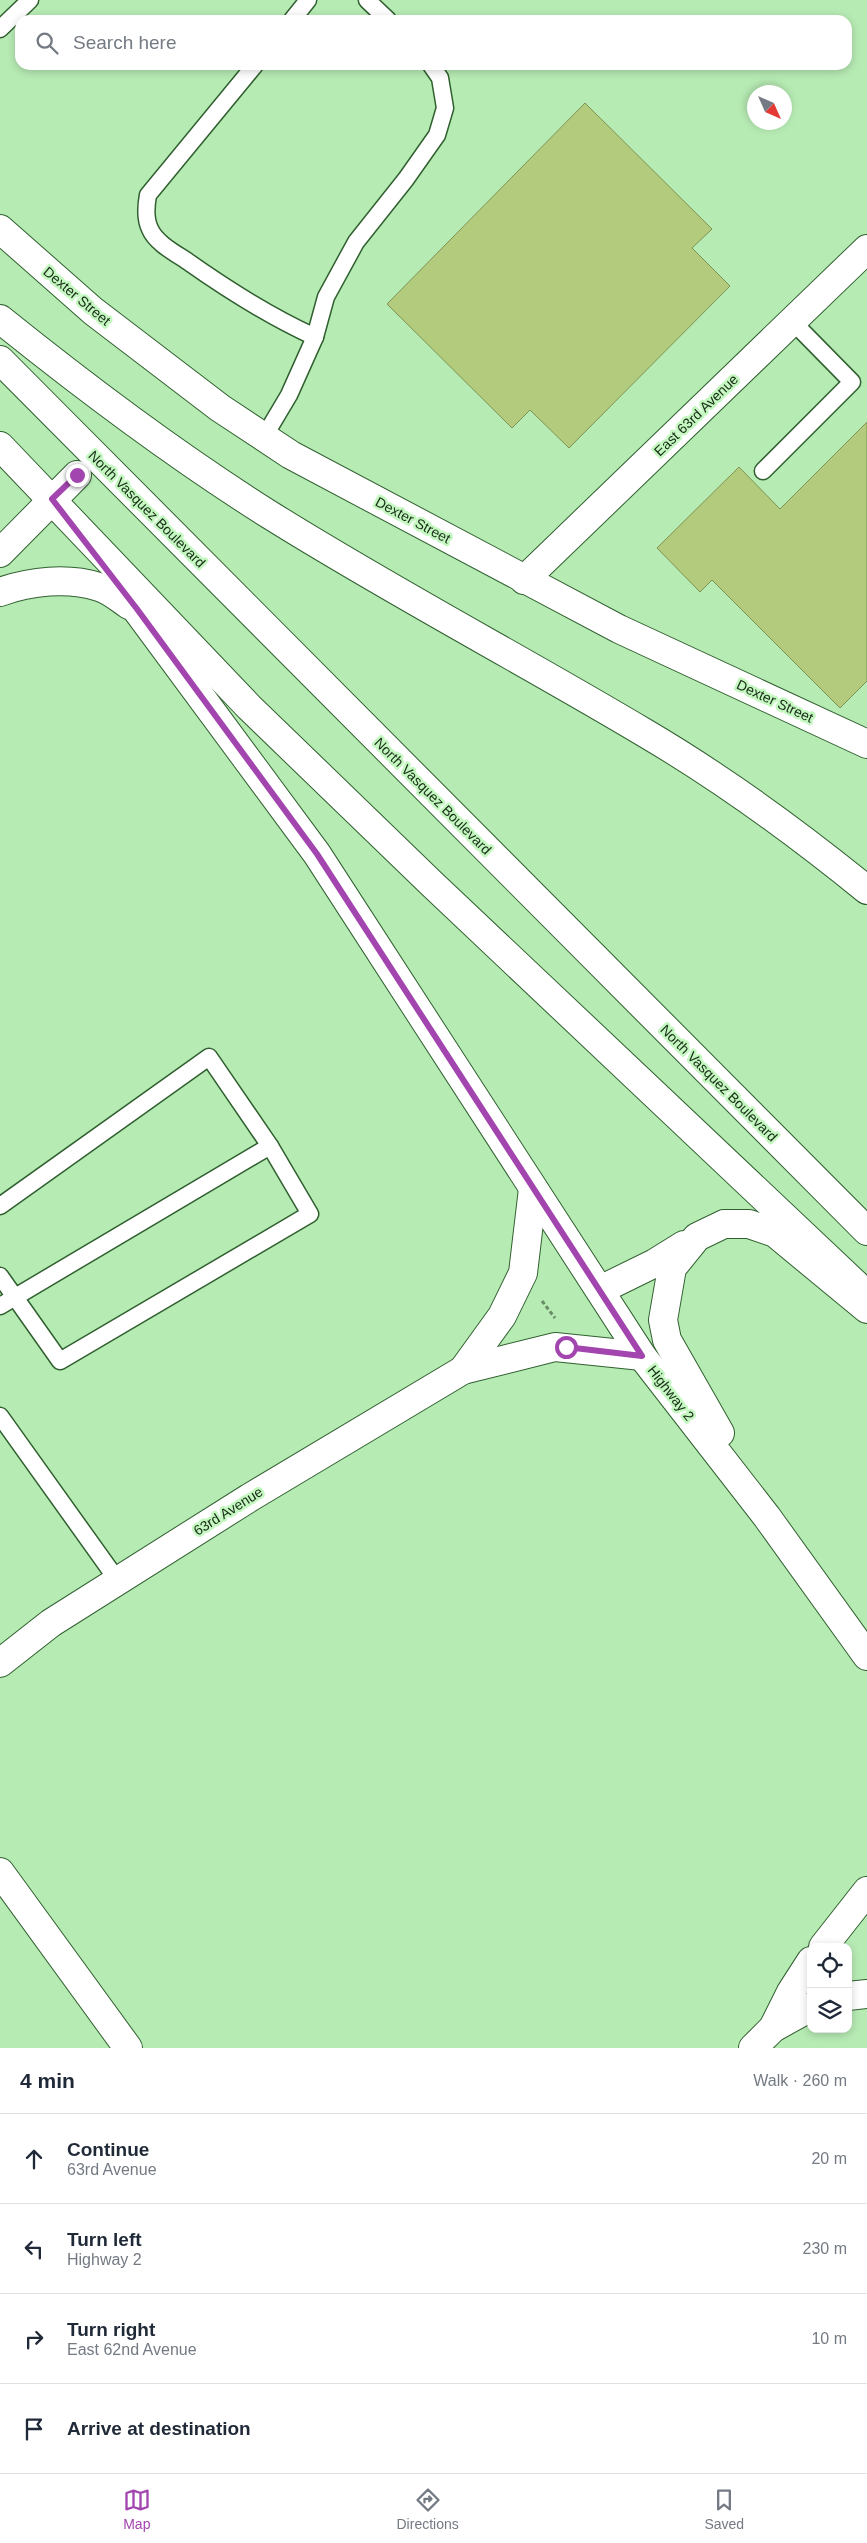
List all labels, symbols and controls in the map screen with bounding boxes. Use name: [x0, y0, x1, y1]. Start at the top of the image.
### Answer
search box: [15, 15, 852, 70]
icon: search: [33, 29, 61, 57]
text: Search here: [73, 32, 177, 53]
north arrow: [747, 85, 792, 130]
street label: Dexter Street: [40, 263, 114, 329]
street label: East 63rd Avenue: [651, 371, 741, 459]
street label: North Vasquez Boulevard: [85, 447, 209, 571]
route end: [66, 464, 89, 487]
street label: Dexter Street: [373, 494, 453, 546]
street label: Dexter Street: [734, 676, 816, 726]
street label: North Vasquez Boulevard: [371, 734, 495, 858]
street label: North Vasquez Boulevard: [657, 1021, 781, 1145]
route start: [555, 1336, 578, 1359]
street label: Highway 2: [645, 1362, 698, 1424]
street label: 63rd Avenue: [191, 1483, 266, 1539]
map controls: [807, 1943, 852, 2033]
button: locate: [807, 1943, 852, 1988]
button: layers: [807, 1988, 852, 2033]
text: 4 min: [20, 2069, 75, 2092]
text: Walk · 260 m: [753, 2072, 847, 2089]
text: Continue: [67, 2139, 149, 2160]
icon: ahead: [20, 2145, 48, 2173]
text: 20 m: [811, 2150, 847, 2167]
text: 63rd Avenue: [67, 2161, 157, 2178]
text: Turn left: [67, 2229, 142, 2250]
icon: left: [20, 2235, 48, 2263]
text: 230 m: [803, 2240, 847, 2257]
text: Highway 2: [67, 2251, 142, 2268]
text: Turn right: [67, 2319, 155, 2340]
icon: right: [20, 2325, 48, 2353]
text: 10 m: [811, 2330, 847, 2347]
text: East 62nd Avenue: [67, 2341, 197, 2358]
icon: arrive: [20, 2415, 48, 2443]
text: Arrive at destination: [67, 2418, 251, 2439]
tab: Map: [123, 2486, 151, 2532]
tab: Directions: [397, 2486, 459, 2532]
tab: Saved: [704, 2486, 744, 2532]

